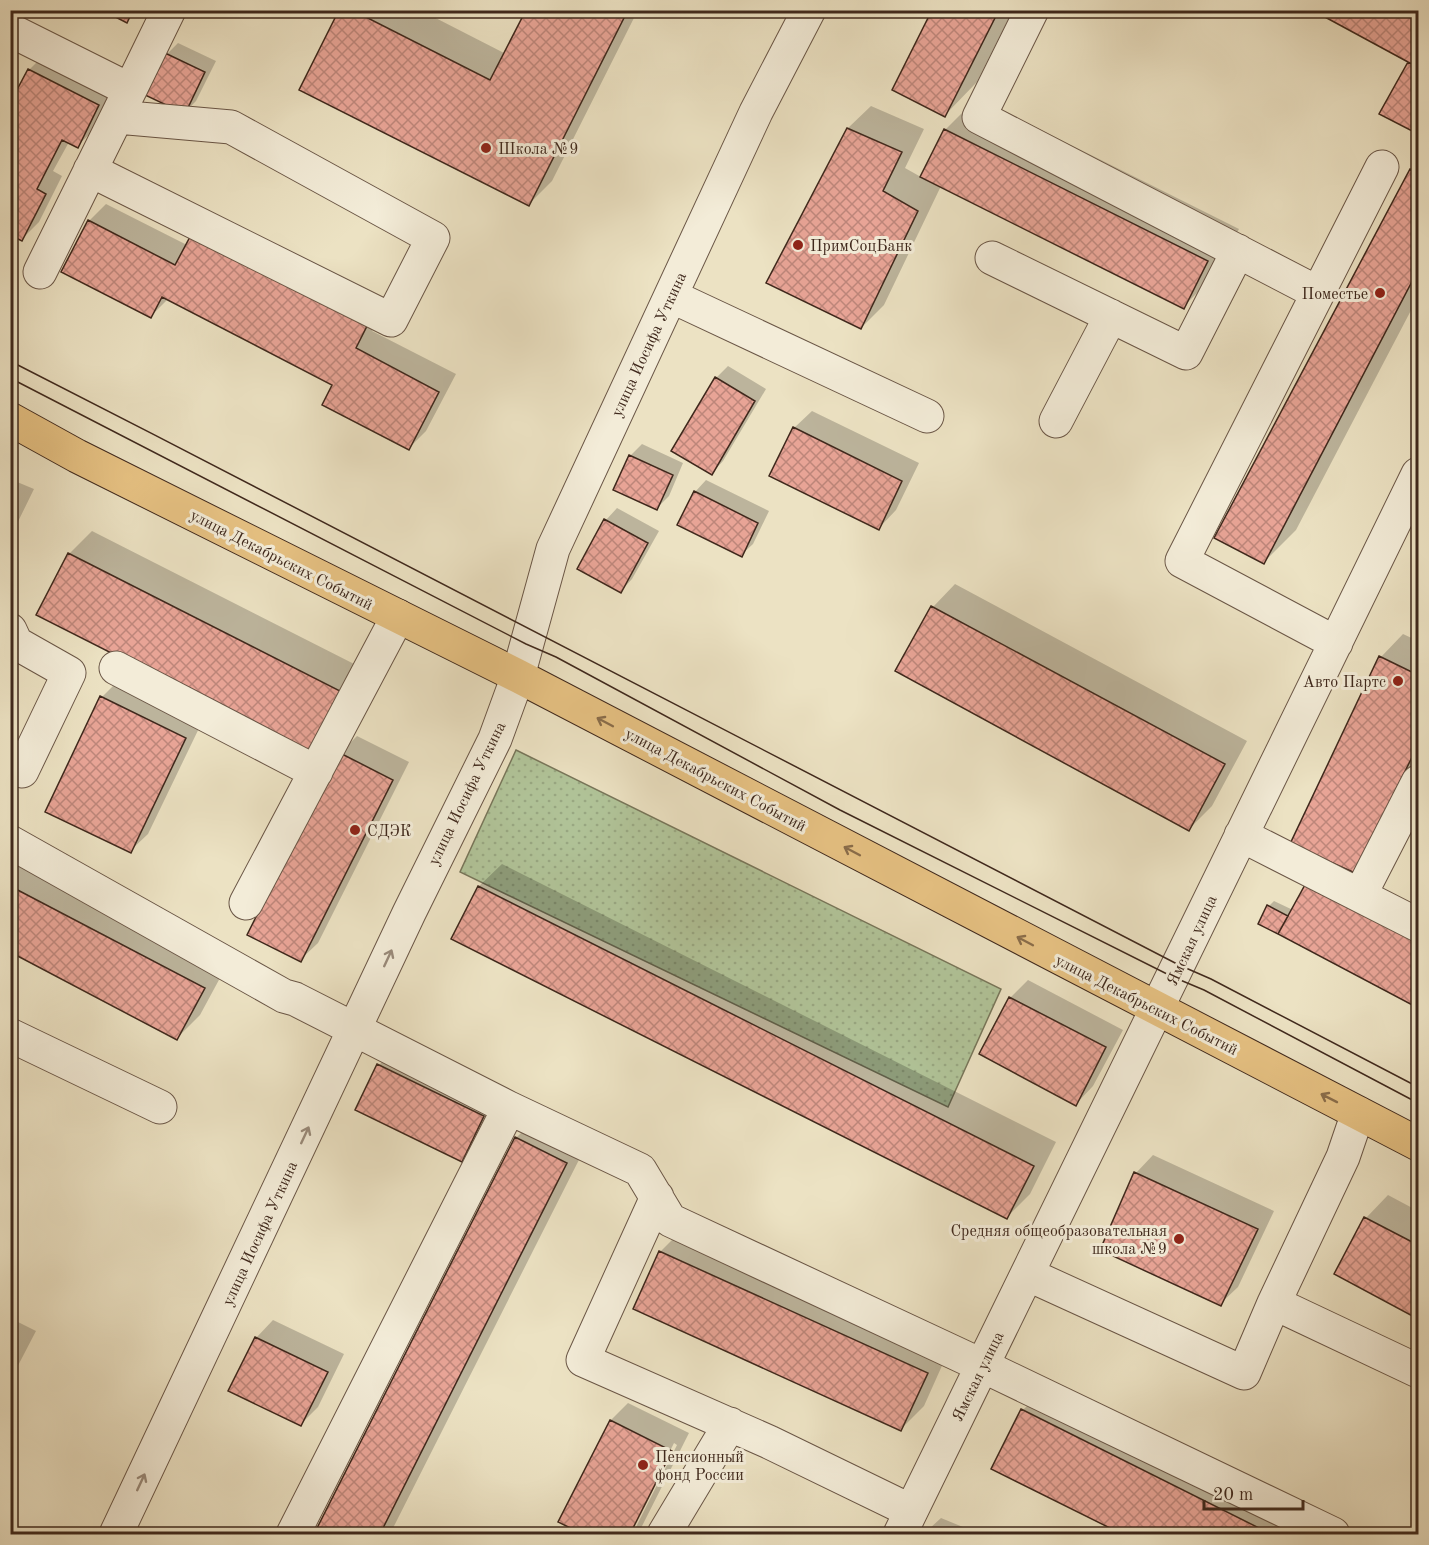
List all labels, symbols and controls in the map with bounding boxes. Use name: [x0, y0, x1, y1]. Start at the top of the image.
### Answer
marker: Школа №9: [479, 141, 493, 155]
place label: Школа №9: [498, 142, 578, 158]
marker: ПримСоцБанк: [791, 238, 805, 252]
place label: ПримСоцБанк: [810, 239, 912, 255]
street label: улица Иосифа Уткина: [609, 270, 690, 420]
marker: Поместье: [1373, 286, 1387, 300]
place label: Поместье: [1302, 287, 1368, 303]
street label: улица Декабрьских Событий: [187, 508, 375, 614]
marker: Авто Партс: [1391, 674, 1405, 688]
place label: Авто Партс: [1303, 675, 1386, 691]
one-way arrow: [596, 715, 614, 727]
street label: улица Иосифа Уткина: [426, 720, 510, 868]
street label: улица Декабрьских Событий: [622, 726, 808, 835]
marker: СДЭК: [348, 823, 362, 837]
place label: СДЭК: [367, 824, 412, 840]
one-way arrow: [844, 844, 862, 856]
street label: Ямская улица: [1165, 893, 1221, 989]
one-way arrow: [1017, 935, 1035, 946]
one-way arrow: [382, 949, 394, 967]
street label: улица Декабрьских Событий: [1052, 953, 1240, 1059]
one-way arrow: [1321, 1092, 1338, 1104]
one-way arrow: [300, 1126, 312, 1144]
street label: улица Иосифа Уткина: [220, 1159, 301, 1309]
place label: Средняя общеобразовательная школа №9: [950, 1224, 1167, 1258]
marker: Средняя общеобразовательная школа №9: [1172, 1232, 1186, 1246]
street label: Ямская улица: [950, 1329, 1007, 1424]
place label: Пенсионный фонд России: [655, 1450, 744, 1484]
marker: Пенсионный фонд России: [636, 1458, 650, 1472]
one-way arrow: [135, 1473, 147, 1491]
scale bar: [1204, 1473, 1303, 1511]
text: 20 m: [1213, 1486, 1253, 1504]

